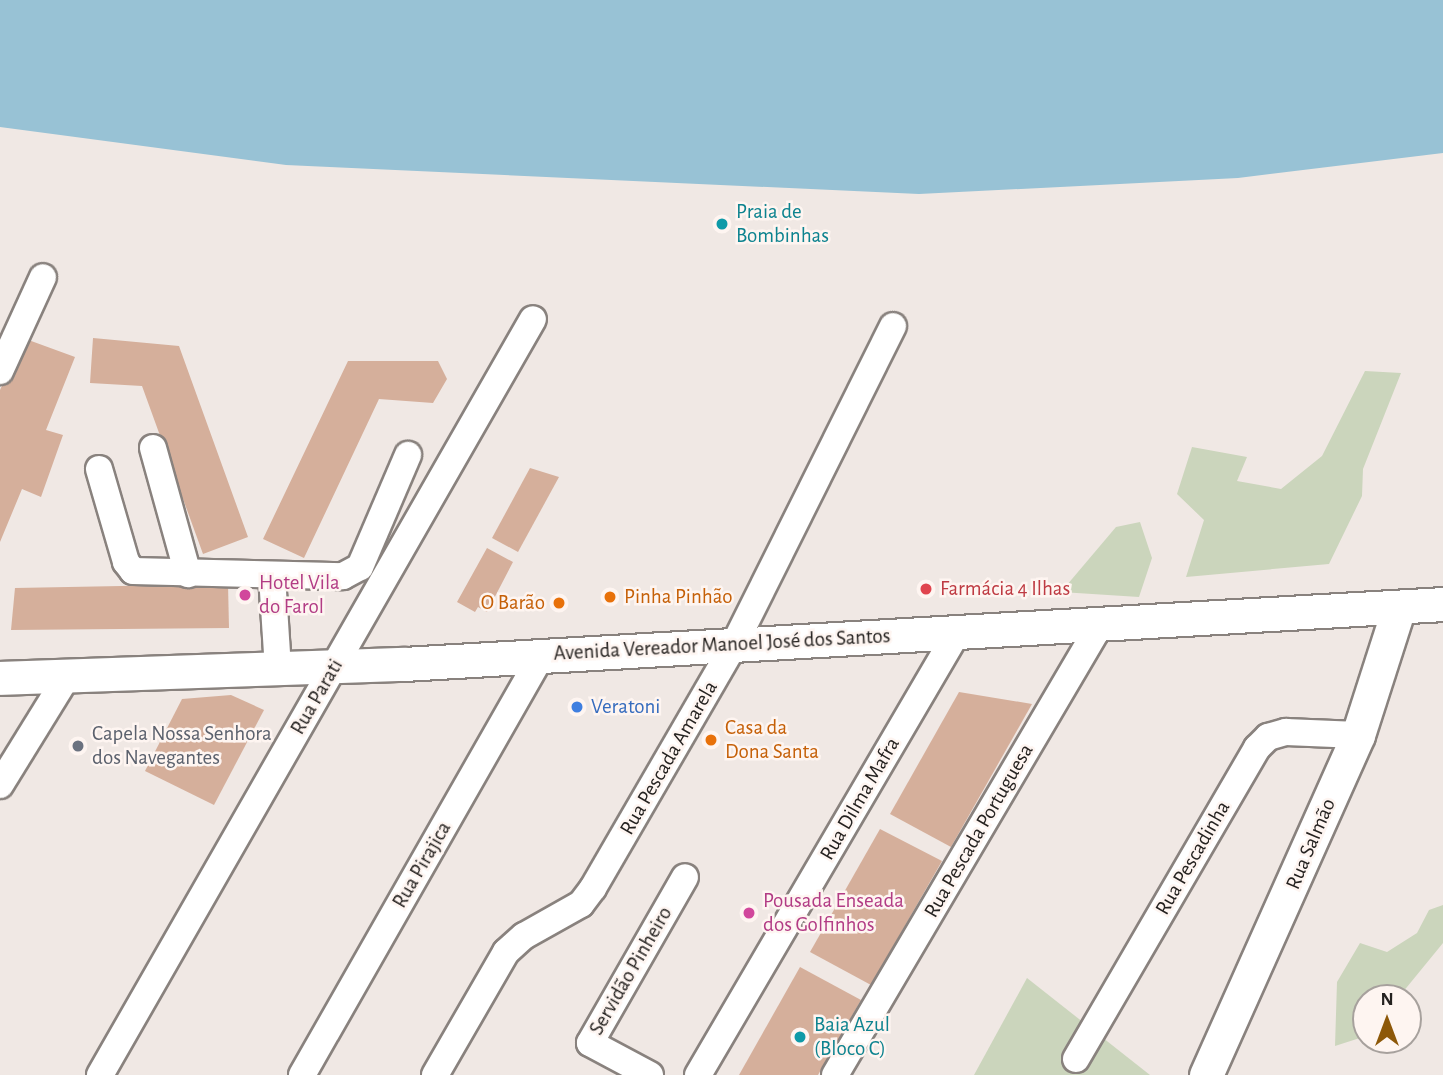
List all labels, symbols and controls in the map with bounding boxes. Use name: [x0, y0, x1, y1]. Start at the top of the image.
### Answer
place label: Praia de Bombinhas: [736, 199, 829, 249]
marker: Praia de Bombinhas: [714, 216, 730, 232]
place label: Hotel Vila do Farol: [259, 570, 340, 620]
place label: Farmácia 4 Ilhas: [940, 576, 1070, 602]
marker: Farmácia 4 Ilhas: [918, 581, 934, 597]
place label: Pinha Pinhão: [624, 584, 733, 610]
marker: Hotel Vila do Farol: [237, 587, 253, 603]
marker: Pinha Pinhão: [602, 589, 618, 605]
place label: O Barão: [481, 590, 545, 616]
marker: O Barão: [551, 595, 567, 611]
street label: Avenida Vereador Manoel José dos Santos: [553, 624, 891, 666]
street label: Rua Parati: [285, 655, 349, 739]
street label: Rua Pescada Amarela: [615, 676, 723, 840]
place label: Veratoni: [591, 694, 660, 720]
marker: Veratoni: [569, 699, 585, 715]
place label: Casa da Dona Santa: [725, 715, 819, 765]
place label: Capela Nossa Senhora dos Navegantes: [92, 721, 272, 771]
marker: Casa da Dona Santa: [703, 732, 719, 748]
street label: Rua Dilma Mafra: [815, 733, 905, 865]
marker: Capela Nossa Senhora dos Navegantes: [70, 738, 86, 754]
street label: Rua Pescada Portuguesa: [919, 740, 1039, 922]
street label: Rua Salmão: [1281, 795, 1341, 893]
street label: Rua Pescadinha: [1150, 796, 1236, 920]
street label: Rua Pirajica: [387, 817, 457, 913]
place label: Pousada Enseada dos Golfinhos: [763, 888, 904, 938]
street label: Servidão Pinheiro: [584, 902, 678, 1040]
marker: Pousada Enseada dos Golfinhos: [741, 905, 757, 921]
north arrow: [1352, 984, 1422, 1054]
text: N: [1380, 990, 1394, 1009]
place label: Baia Azul (Bloco C): [814, 1012, 890, 1062]
marker: Baia Azul (Bloco C): [792, 1029, 808, 1045]

